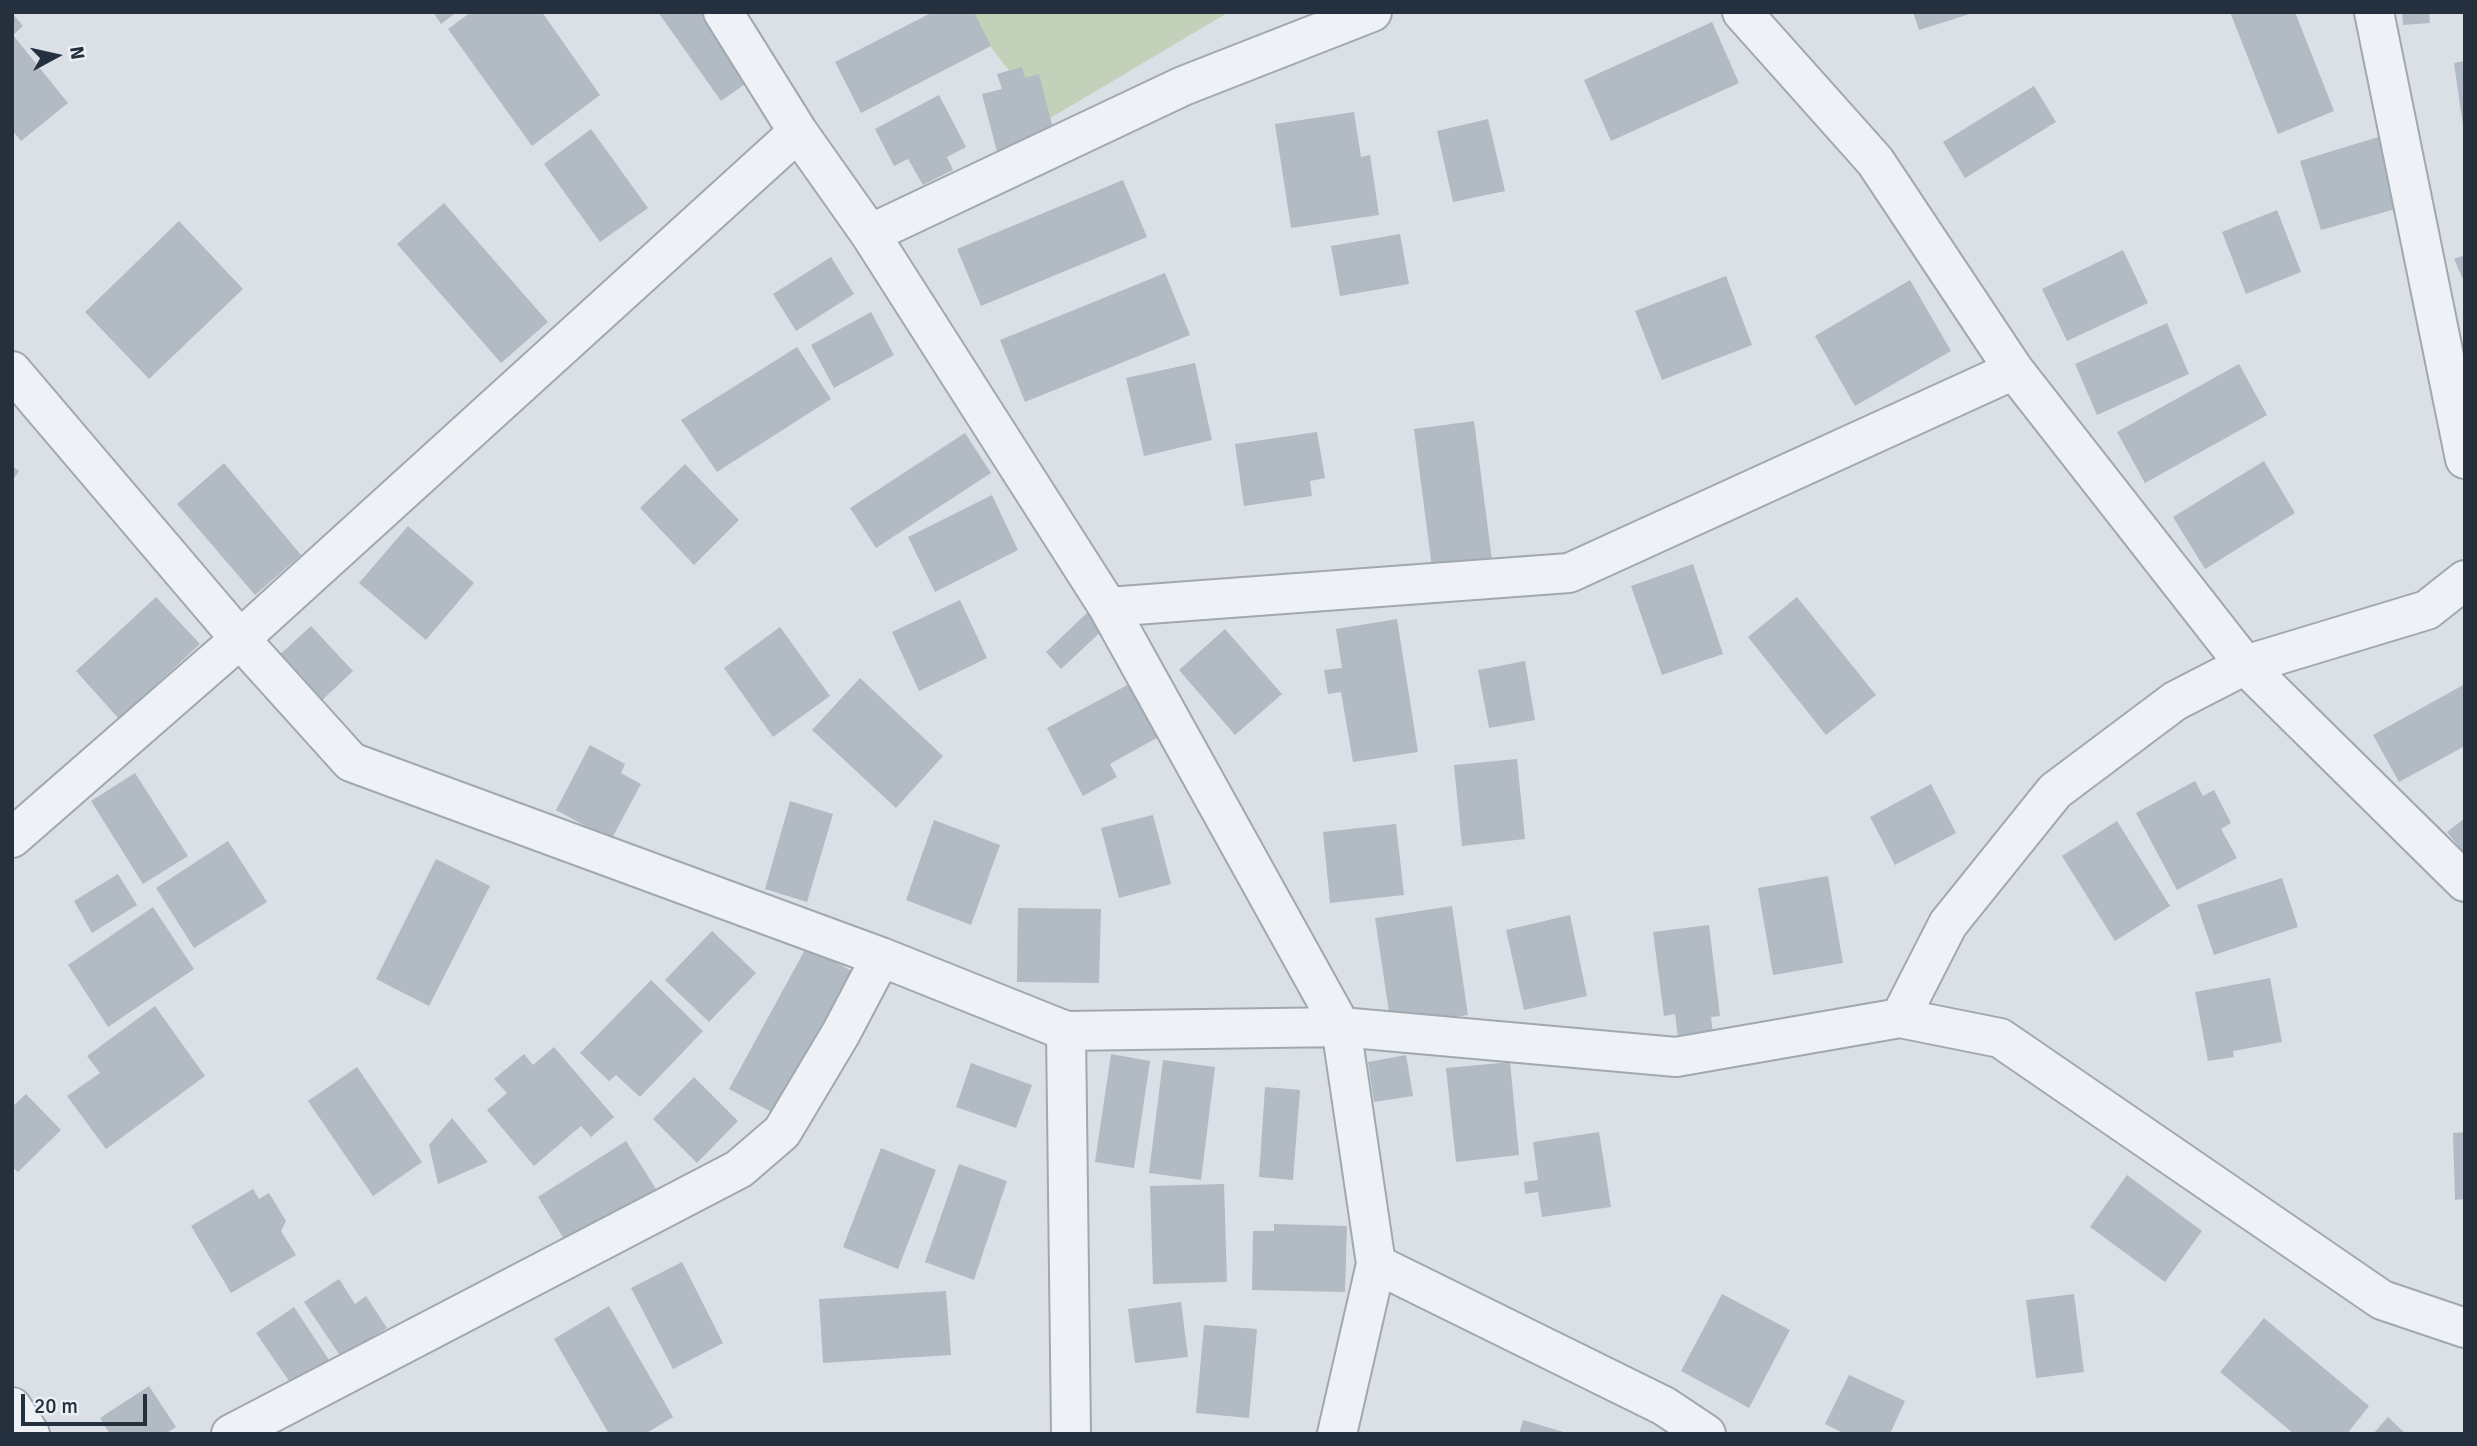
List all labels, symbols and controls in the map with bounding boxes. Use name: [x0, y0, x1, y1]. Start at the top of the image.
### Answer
north arrow: [21, 21, 91, 91]
text: N: [64, 45, 90, 61]
scale bar: [24, 1380, 150, 1424]
text: 20 m: [34, 1393, 78, 1419]

